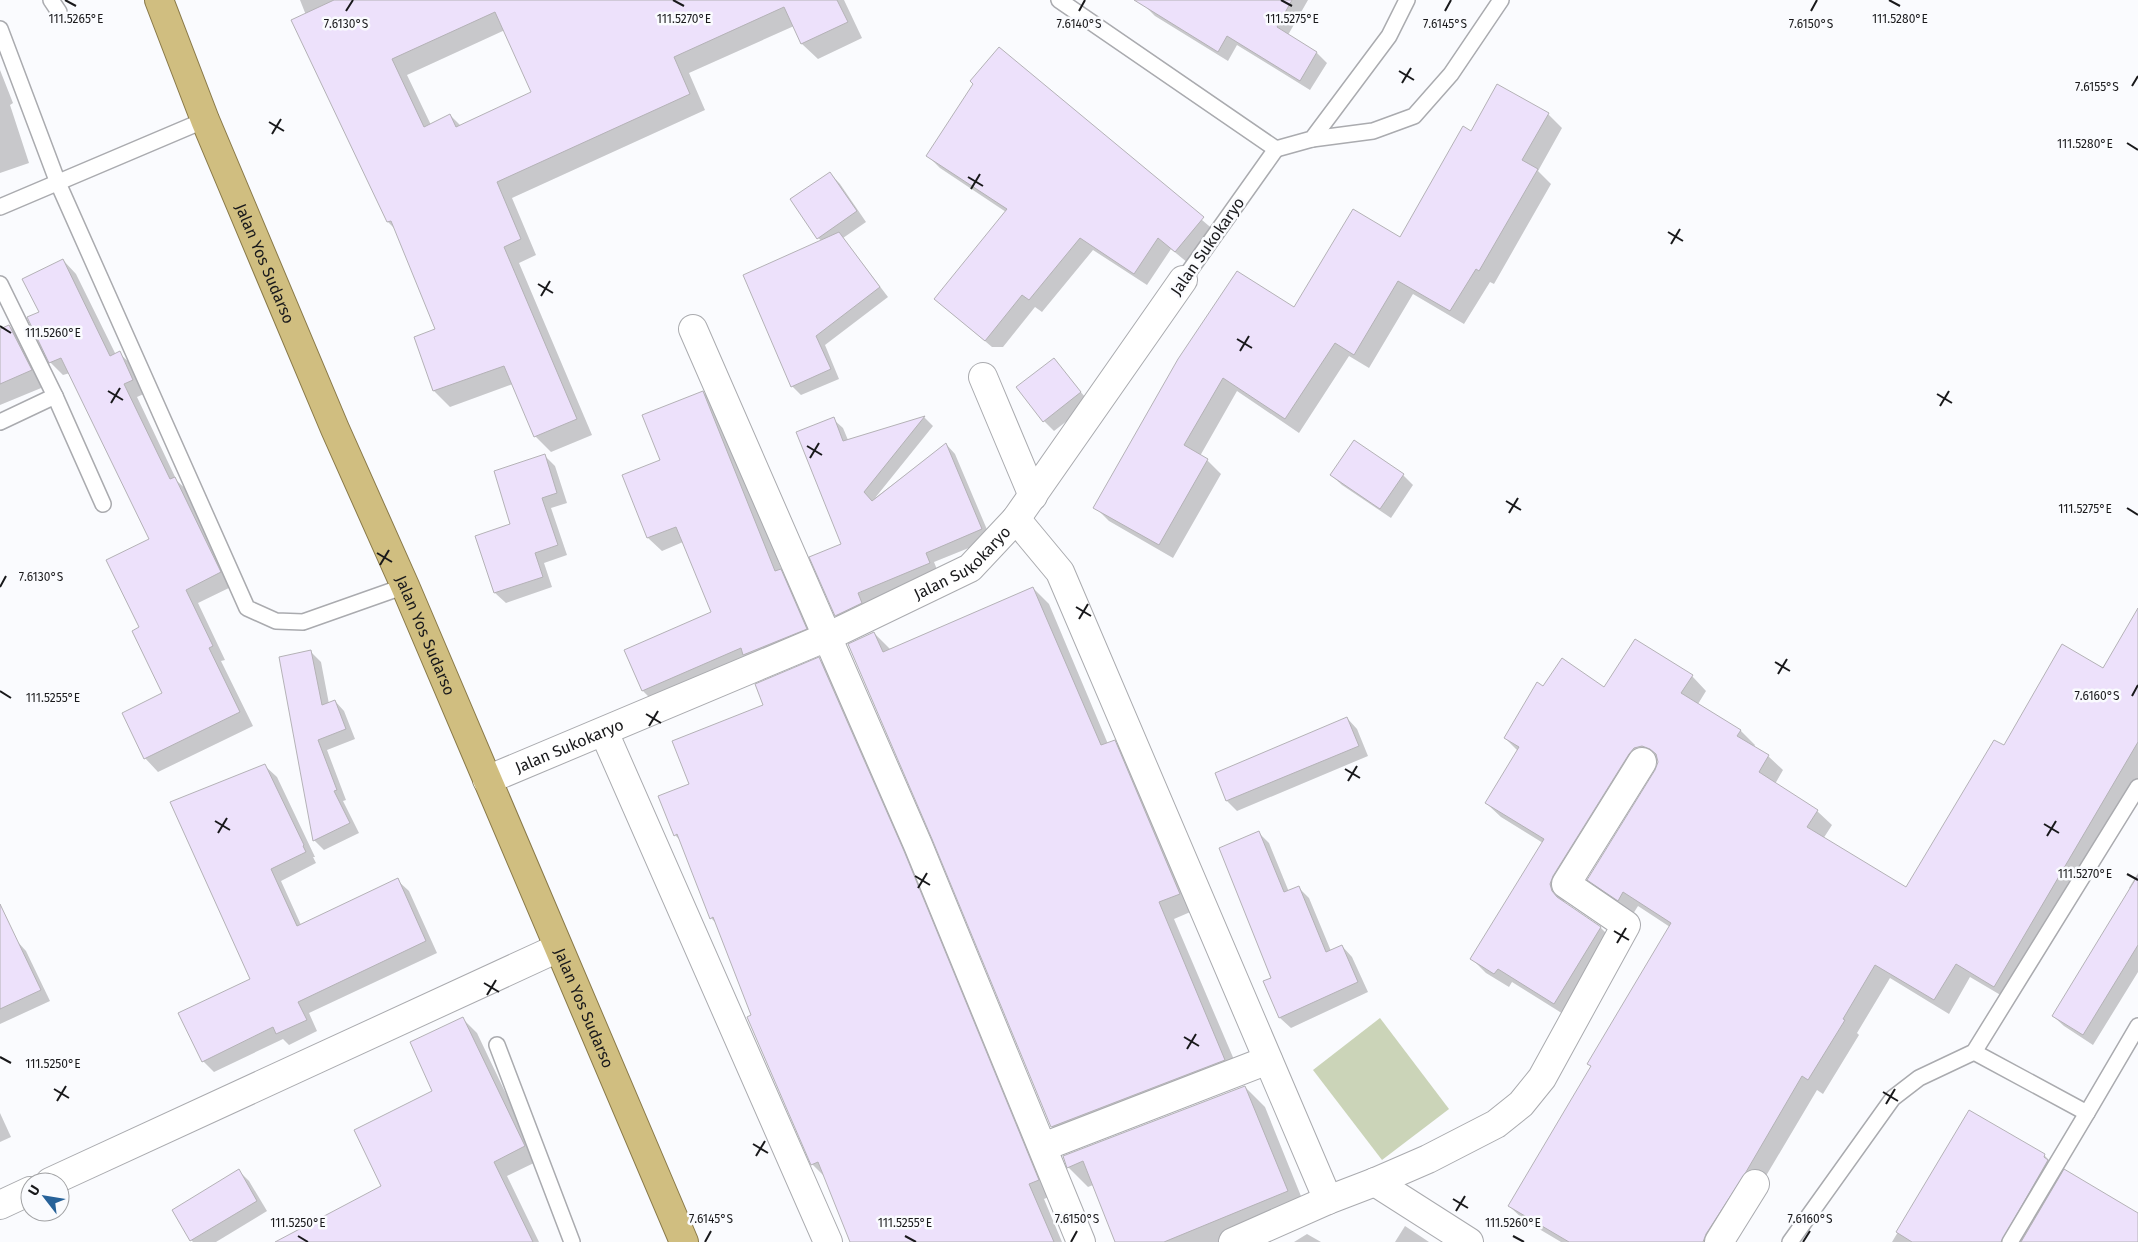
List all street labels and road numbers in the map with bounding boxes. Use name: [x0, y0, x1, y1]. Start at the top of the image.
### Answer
street label: Jalan Sukokaryo: [1166, 193, 1248, 299]
street label: Jalan Yos Sudarso: [231, 201, 299, 326]
street label: Jalan Sukokaryo: [911, 522, 1014, 604]
street label: Jalan Yos Sudarso: [391, 572, 459, 698]
street label: Jalan Sukokaryo: [512, 715, 626, 777]
street label: Jalan Yos Sudarso: [550, 945, 618, 1071]

